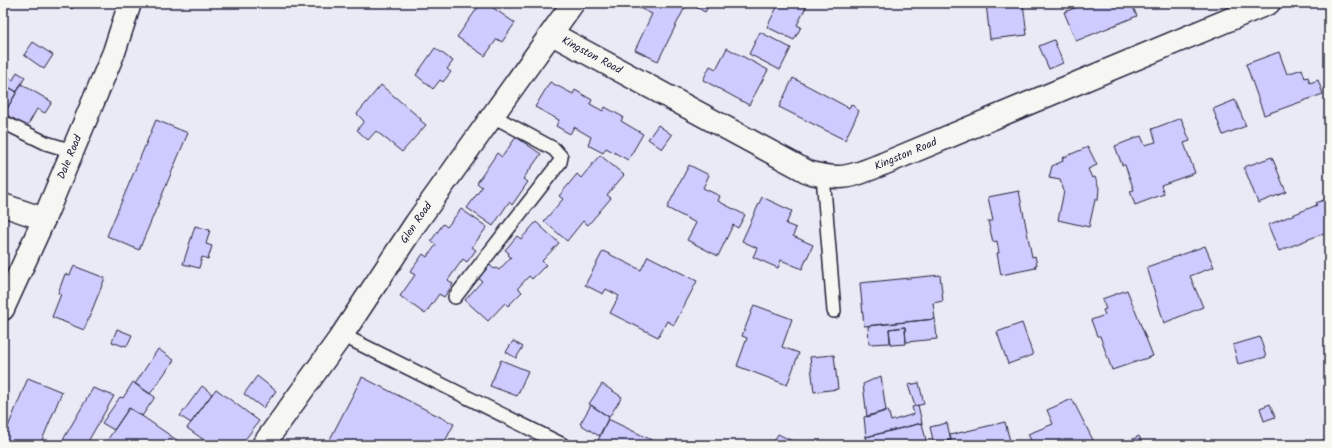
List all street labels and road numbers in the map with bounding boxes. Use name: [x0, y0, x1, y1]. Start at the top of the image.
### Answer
street label: Kingston Road: [558, 32, 626, 79]
street label: Dale Road: [53, 132, 87, 182]
street label: Kingston Road: [872, 133, 940, 176]
street label: Glen Road: [396, 198, 437, 247]

